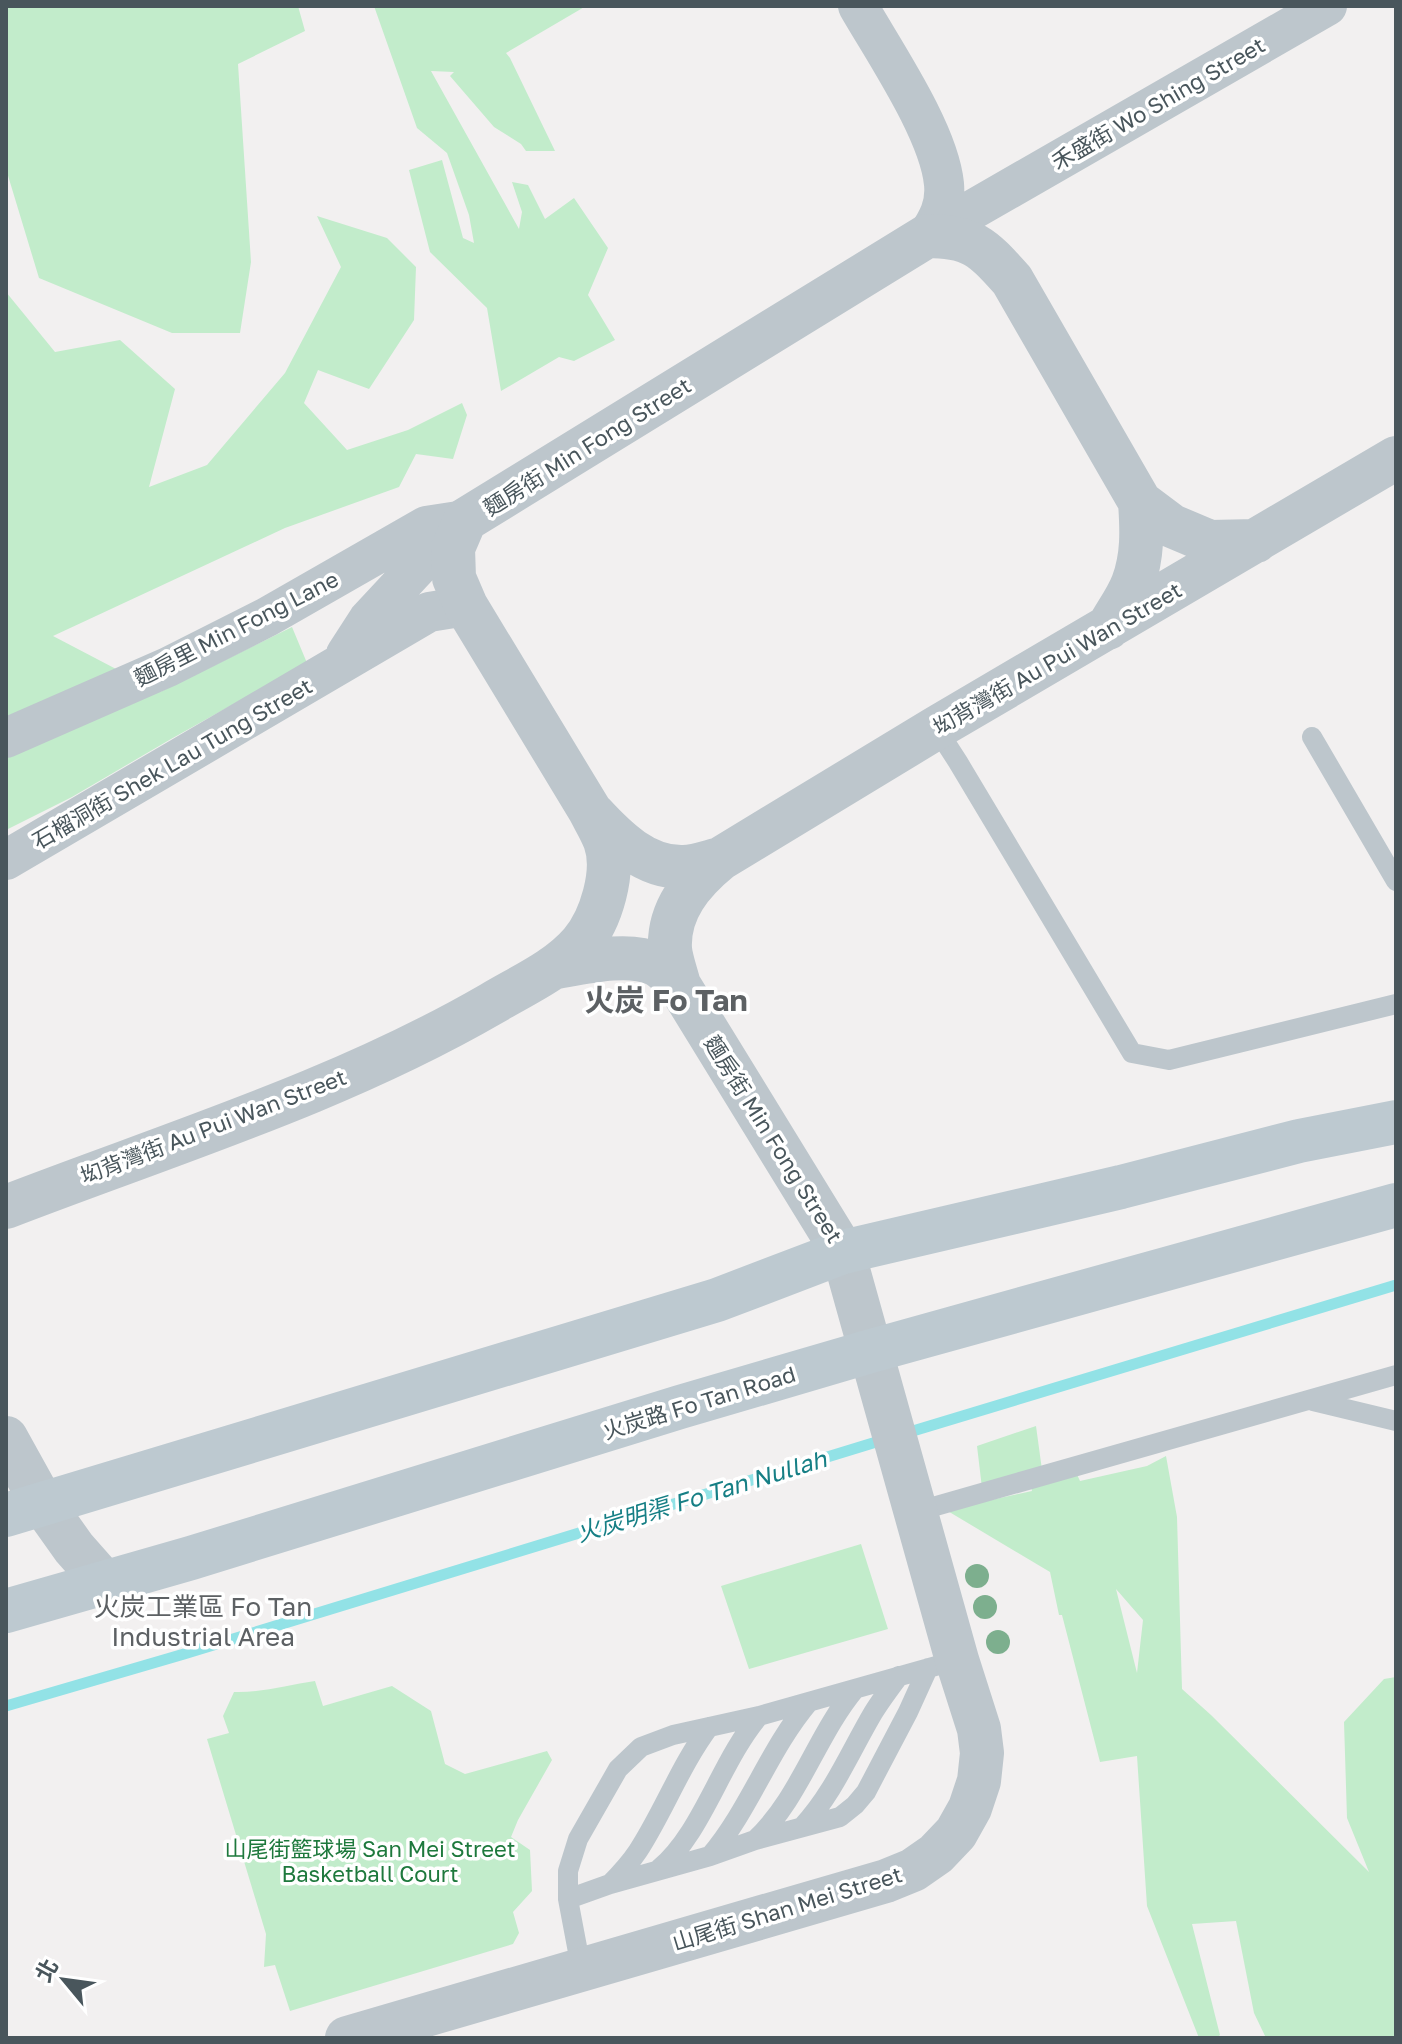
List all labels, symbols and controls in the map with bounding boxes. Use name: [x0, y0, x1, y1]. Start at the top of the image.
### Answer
street label: 禾盛街 Wo Shing Street: [1047, 31, 1269, 175]
street label: 麵房街 Min Fong Street: [478, 371, 696, 521]
street label: 麵房里 Min Fong Lane: [129, 565, 343, 691]
street label: 㘭背灣街 Au Pui Wan Street: [928, 576, 1186, 740]
street label: 石榴洞街 Shek Lau Tung Street: [27, 672, 317, 854]
district label: 火炭 Fo Tan: [584, 982, 748, 1018]
street label: 麵房街 Min Fong Street: [699, 1030, 849, 1248]
street label: 㘭背灣街 Au Pui Wan Street: [76, 1063, 350, 1189]
street label: 火炭路 Fo Tan Road: [599, 1360, 799, 1444]
water label: 火炭明渠 Fo Tan Nullah: [572, 1443, 831, 1547]
district label: 火炭工業區 Fo Tan Industrial Area: [94, 1591, 312, 1652]
park label: 山尾街籃球場 San Mei Street Basketball Court: [224, 1835, 516, 1887]
street label: 山尾街 Shan Mei Street: [669, 1860, 905, 1956]
north arrow: [24, 1940, 104, 2020]
text: 北: [29, 1954, 63, 1986]

